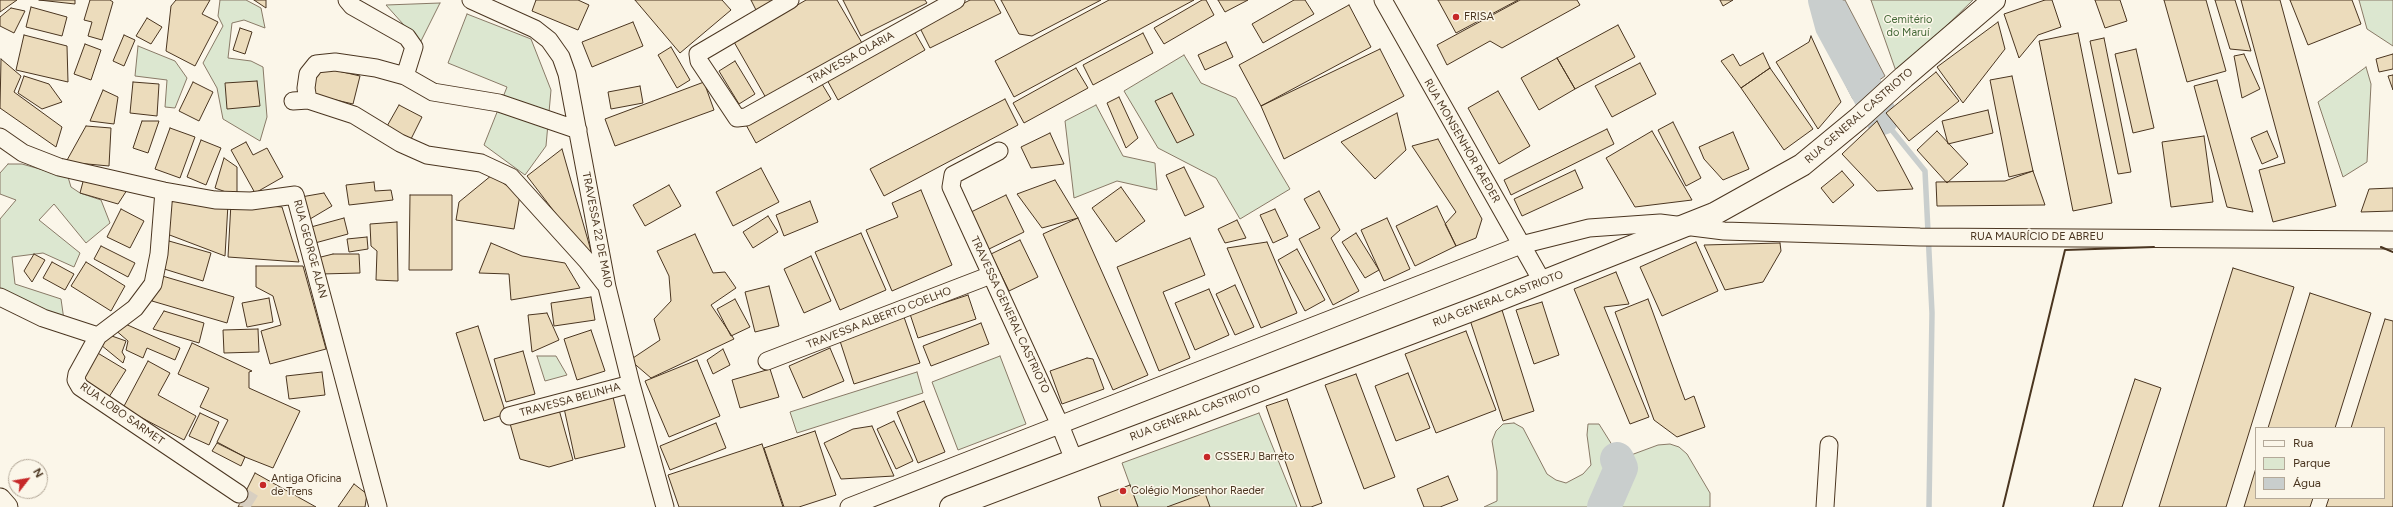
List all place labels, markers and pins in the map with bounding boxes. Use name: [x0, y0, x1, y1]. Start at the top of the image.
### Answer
place label: FRISA: [1464, 10, 1494, 24]
marker: FRISA: [1451, 12, 1461, 22]
place label: CSSERJ Barreto: [1215, 450, 1295, 464]
marker: CSSERJ Barreto: [1202, 452, 1212, 462]
place label: Antiga Oficina de Trens: [271, 472, 341, 498]
marker: Antiga Oficina de Trens: [258, 480, 268, 490]
place label: Colégio Monsenhor Raeder: [1131, 484, 1265, 498]
marker: Colégio Monsenhor Raeder: [1118, 486, 1128, 496]

